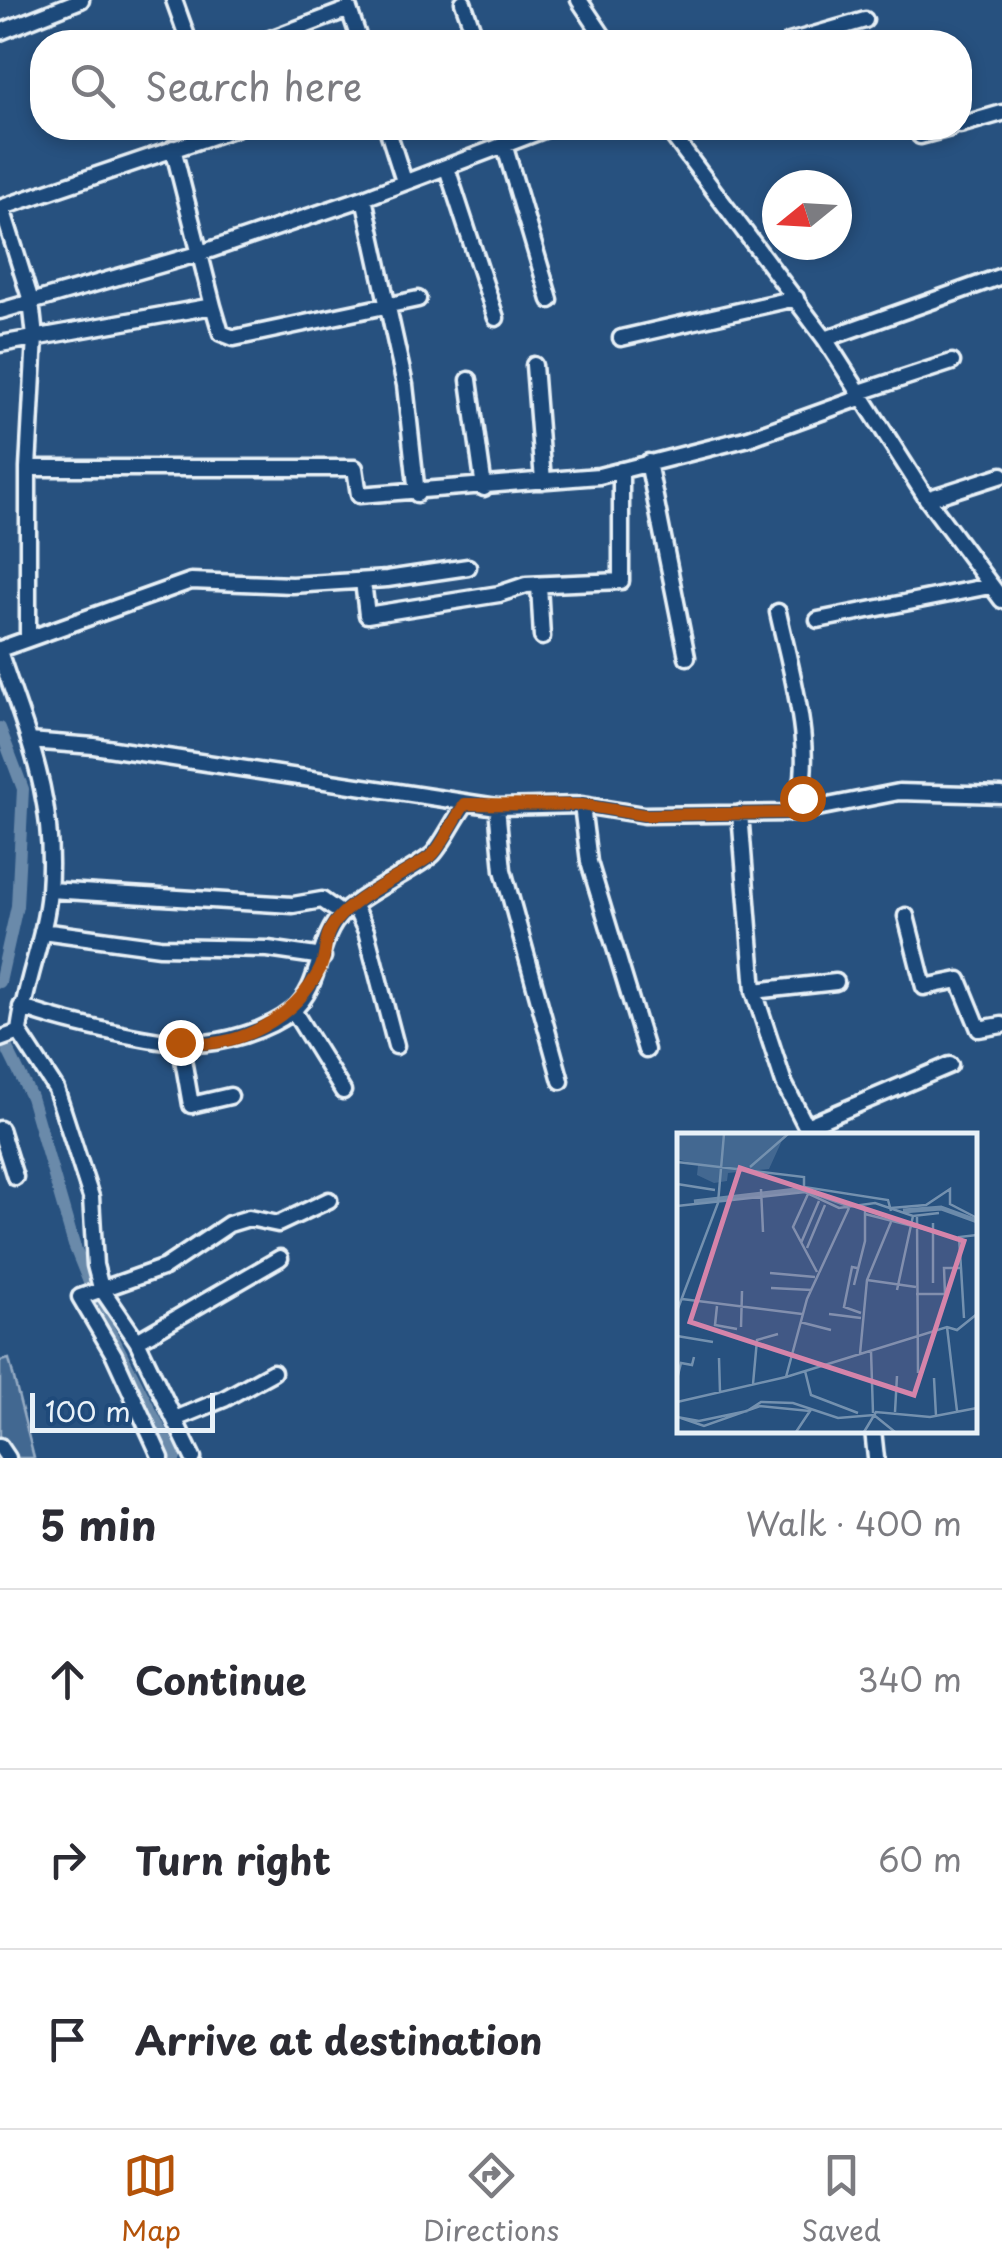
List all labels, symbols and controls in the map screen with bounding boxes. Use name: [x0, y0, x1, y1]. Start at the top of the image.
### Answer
search box: [30, 30, 972, 140]
text: Search here: [145, 57, 362, 114]
icon: search: [65, 58, 120, 113]
north arrow: [762, 170, 852, 260]
route start: [780, 776, 826, 822]
route end: [158, 1020, 204, 1066]
inset map: [677, 1133, 977, 1433]
scale bar: [30, 1388, 215, 1432]
text: 100 m: [45, 1389, 131, 1432]
text: 5 min: [40, 1492, 157, 1555]
text: Walk · 400 m: [746, 1499, 962, 1547]
text: Continue: [135, 1651, 306, 1708]
icon: ahead: [40, 1652, 95, 1707]
text: 340 m: [857, 1655, 962, 1703]
text: Turn right: [135, 1831, 331, 1888]
icon: right: [40, 1832, 95, 1887]
text: 60 m: [878, 1835, 962, 1883]
text: Arrive at destination: [135, 2011, 543, 2068]
icon: arrive: [40, 2012, 95, 2067]
tab: Map: [121, 2148, 181, 2251]
tab: Directions: [423, 2148, 559, 2251]
tab: Saved: [801, 2148, 881, 2251]

